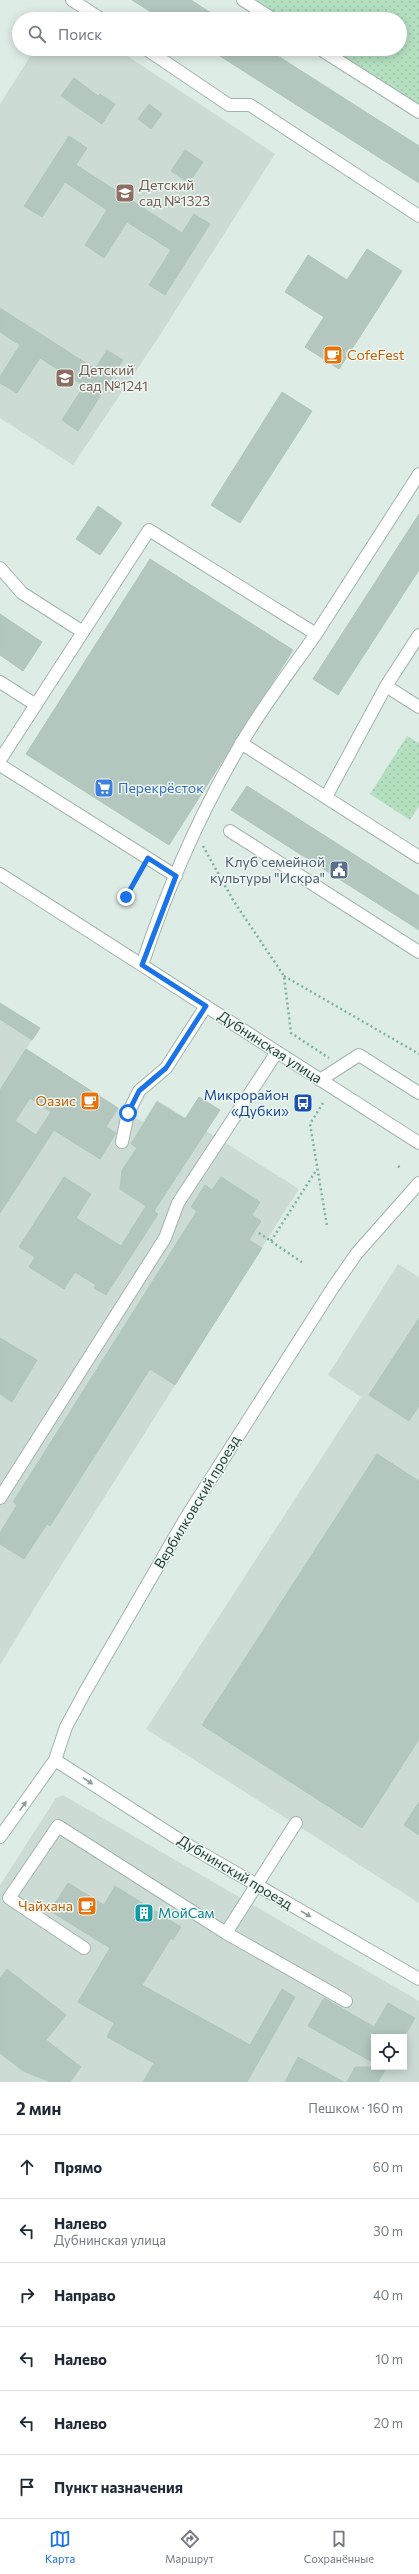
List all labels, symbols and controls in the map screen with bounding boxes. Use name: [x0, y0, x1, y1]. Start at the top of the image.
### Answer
search box: [12, 12, 407, 56]
icon: search: [26, 23, 48, 45]
text: Поиск: [58, 25, 102, 43]
place label: Детский сад №1323: [139, 176, 210, 209]
school or university icon: Детский сад №1323: [114, 182, 136, 204]
cafe icon: CofeFest: [322, 344, 344, 366]
place label: CofeFest: [347, 346, 405, 363]
place label: Детский сад №1241: [79, 361, 148, 394]
school or university icon: Детский сад №1241: [54, 367, 76, 389]
supermarket icon: Перекрёсток: [93, 777, 115, 799]
place label: Перекрёсток: [118, 779, 204, 796]
place label: Клуб семейной культуры "Искра": [210, 853, 325, 886]
public building icon: Клуб семейной культуры "Искра": [328, 859, 350, 881]
route end: [117, 888, 135, 906]
street label: Дубнинская улица: [215, 1007, 325, 1087]
place label: Микрорайон «Дубки»: [204, 1086, 289, 1119]
cafe icon: Оазис: [79, 1090, 101, 1112]
place label: Оазис: [36, 1092, 76, 1109]
bus stop icon: Микрорайон «Дубки»: [292, 1092, 314, 1114]
route start: [119, 1104, 137, 1122]
street label: Вербилковский проезд: [150, 1432, 243, 1571]
one-way arrow: [82, 1777, 93, 1785]
one-way arrow: [19, 1801, 27, 1811]
street label: Дубнинский проезд: [175, 1831, 296, 1912]
cafe icon: Чайхана: [76, 1895, 98, 1917]
place label: Чайхана: [18, 1897, 73, 1914]
building icon: МойСам: [133, 1902, 155, 1924]
place label: МойСам: [158, 1904, 215, 1921]
one-way arrow: [300, 1911, 312, 1918]
map controls: [371, 2034, 407, 2070]
button: locate: [371, 2034, 407, 2070]
text: 2 мин: [16, 2098, 61, 2119]
text: Пешком · 160 m: [308, 2100, 403, 2116]
icon: ahead: [16, 2156, 38, 2178]
text: Прямо: [54, 2158, 102, 2176]
text: 60 m: [373, 2159, 403, 2175]
text: Налево: [54, 2214, 107, 2232]
icon: left: [16, 2220, 38, 2242]
text: 30 m: [373, 2223, 403, 2239]
text: Дубнинская улица: [54, 2232, 166, 2248]
icon: right: [16, 2284, 38, 2306]
text: Направо: [54, 2286, 116, 2304]
text: 40 m: [373, 2287, 403, 2303]
icon: left: [16, 2348, 38, 2370]
text: Налево: [54, 2350, 107, 2368]
text: 10 m: [375, 2351, 403, 2367]
icon: left: [16, 2412, 38, 2434]
text: Налево: [54, 2414, 107, 2432]
text: 20 m: [374, 2415, 403, 2431]
icon: arrive: [16, 2476, 38, 2498]
text: Пункт назначения: [54, 2478, 183, 2496]
tab: Карта: [45, 2528, 75, 2565]
tab: Маршрут: [165, 2528, 214, 2565]
tab: Сохранённые: [304, 2528, 374, 2565]

